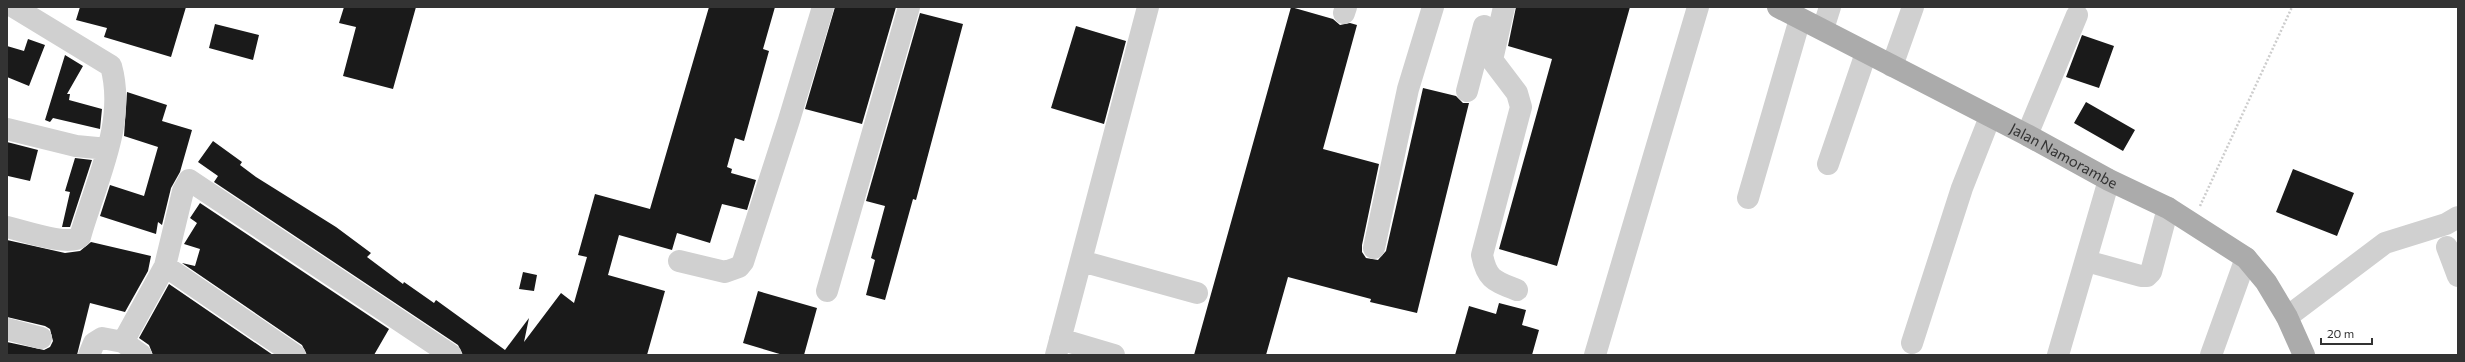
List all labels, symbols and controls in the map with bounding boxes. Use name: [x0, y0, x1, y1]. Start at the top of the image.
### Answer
street label: Jalan Namorambe: [2007, 119, 2121, 192]
scale bar: [2321, 320, 2372, 346]
text: 20 m: [2327, 326, 2354, 340]

